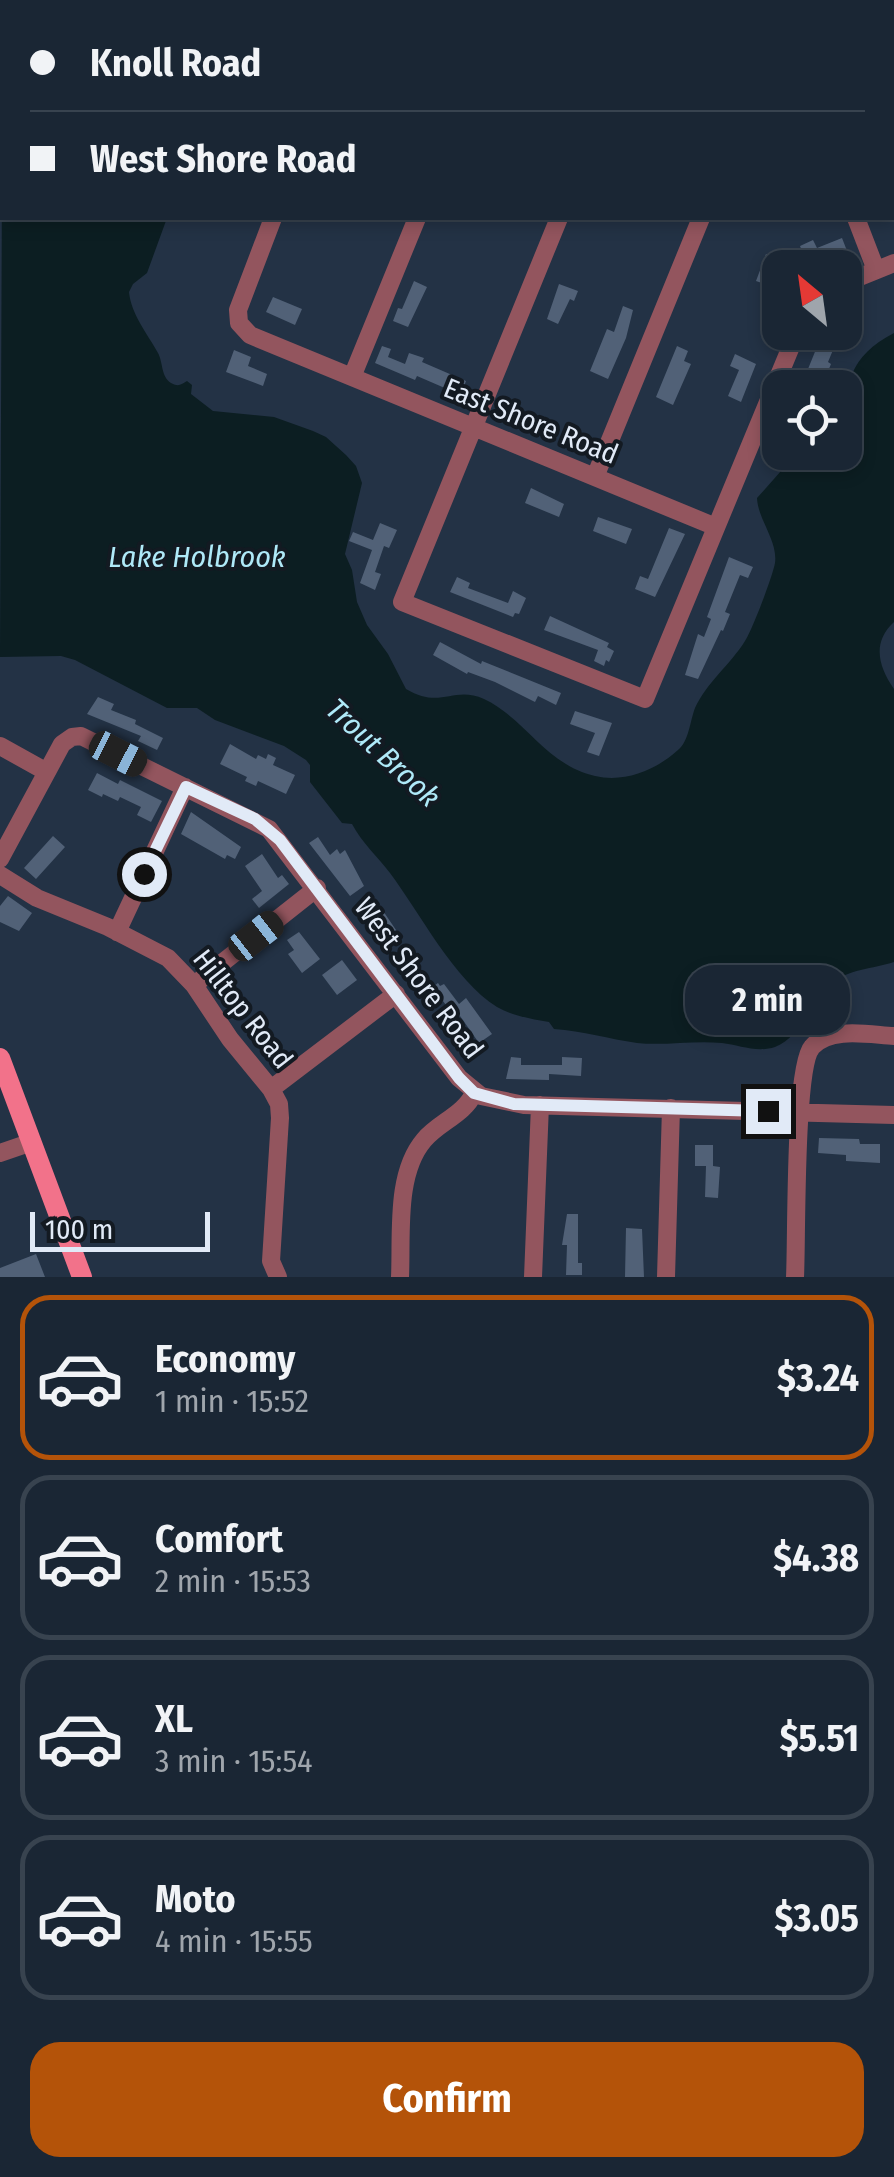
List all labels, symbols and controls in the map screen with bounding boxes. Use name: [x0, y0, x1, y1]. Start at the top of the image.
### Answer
text: Knoll Road: [90, 40, 261, 86]
text: West Shore Road: [90, 136, 356, 182]
north arrow: [762, 250, 862, 350]
map controls: [762, 250, 862, 470]
button: locate: [762, 370, 862, 470]
street label: East Shore Road: [439, 371, 623, 471]
water label: Lake Holbrook: [108, 539, 286, 575]
water label: Trout Brook: [319, 691, 448, 815]
car: [84, 727, 152, 781]
route start: [122, 852, 167, 897]
street label: West Shore Road: [348, 891, 490, 1065]
car: [223, 906, 289, 966]
street label: Hilltop Road: [186, 943, 300, 1075]
callout: 2 min: [686, 966, 850, 1036]
text: 2 min: [732, 981, 803, 1019]
route end: [746, 1089, 791, 1134]
scale bar: [30, 1207, 210, 1252]
text: 100 m: [45, 1213, 113, 1246]
icon: car: [35, 1333, 125, 1423]
text: Economy: [155, 1336, 295, 1382]
text: $3.24: [777, 1355, 859, 1401]
text: 1 min · 15:52: [155, 1382, 309, 1420]
icon: car: [35, 1513, 125, 1603]
text: Comfort: [155, 1516, 283, 1562]
text: $4.38: [773, 1535, 859, 1581]
text: 2 min · 15:53: [155, 1562, 311, 1600]
icon: car: [35, 1693, 125, 1783]
text: XL: [155, 1696, 193, 1742]
text: $5.51: [780, 1715, 859, 1761]
text: 3 min · 15:54: [155, 1742, 313, 1780]
icon: car: [35, 1873, 125, 1963]
text: Moto: [155, 1876, 236, 1922]
text: $3.05: [775, 1895, 859, 1941]
text: 4 min · 15:55: [155, 1922, 313, 1960]
button: Confirm: [30, 2042, 864, 2157]

